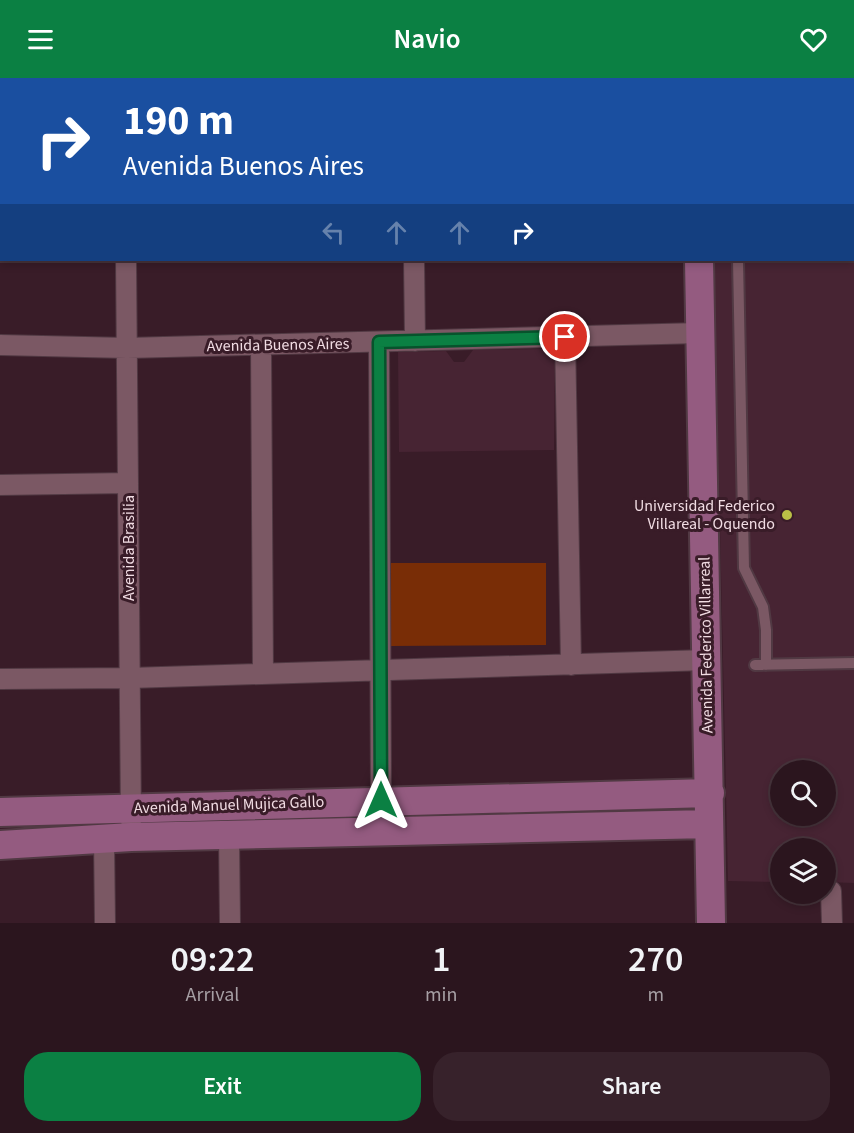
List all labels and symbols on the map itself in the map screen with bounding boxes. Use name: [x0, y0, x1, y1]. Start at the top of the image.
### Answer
pin: [539, 311, 590, 362]
street label: Avenida Buenos Aires: [206, 333, 350, 357]
street label: Avenida Brasilia: [118, 495, 140, 601]
place label: Universidad Federico Villareal - Oquendo: [634, 495, 775, 535]
marker: Universidad Federico Villareal - Oquendo: [780, 508, 794, 522]
street label: Avenida Federico Villarreal: [693, 556, 719, 734]
position arrow: [349, 768, 413, 832]
street label: Avenida Manuel Mujica Gallo: [133, 791, 325, 819]

